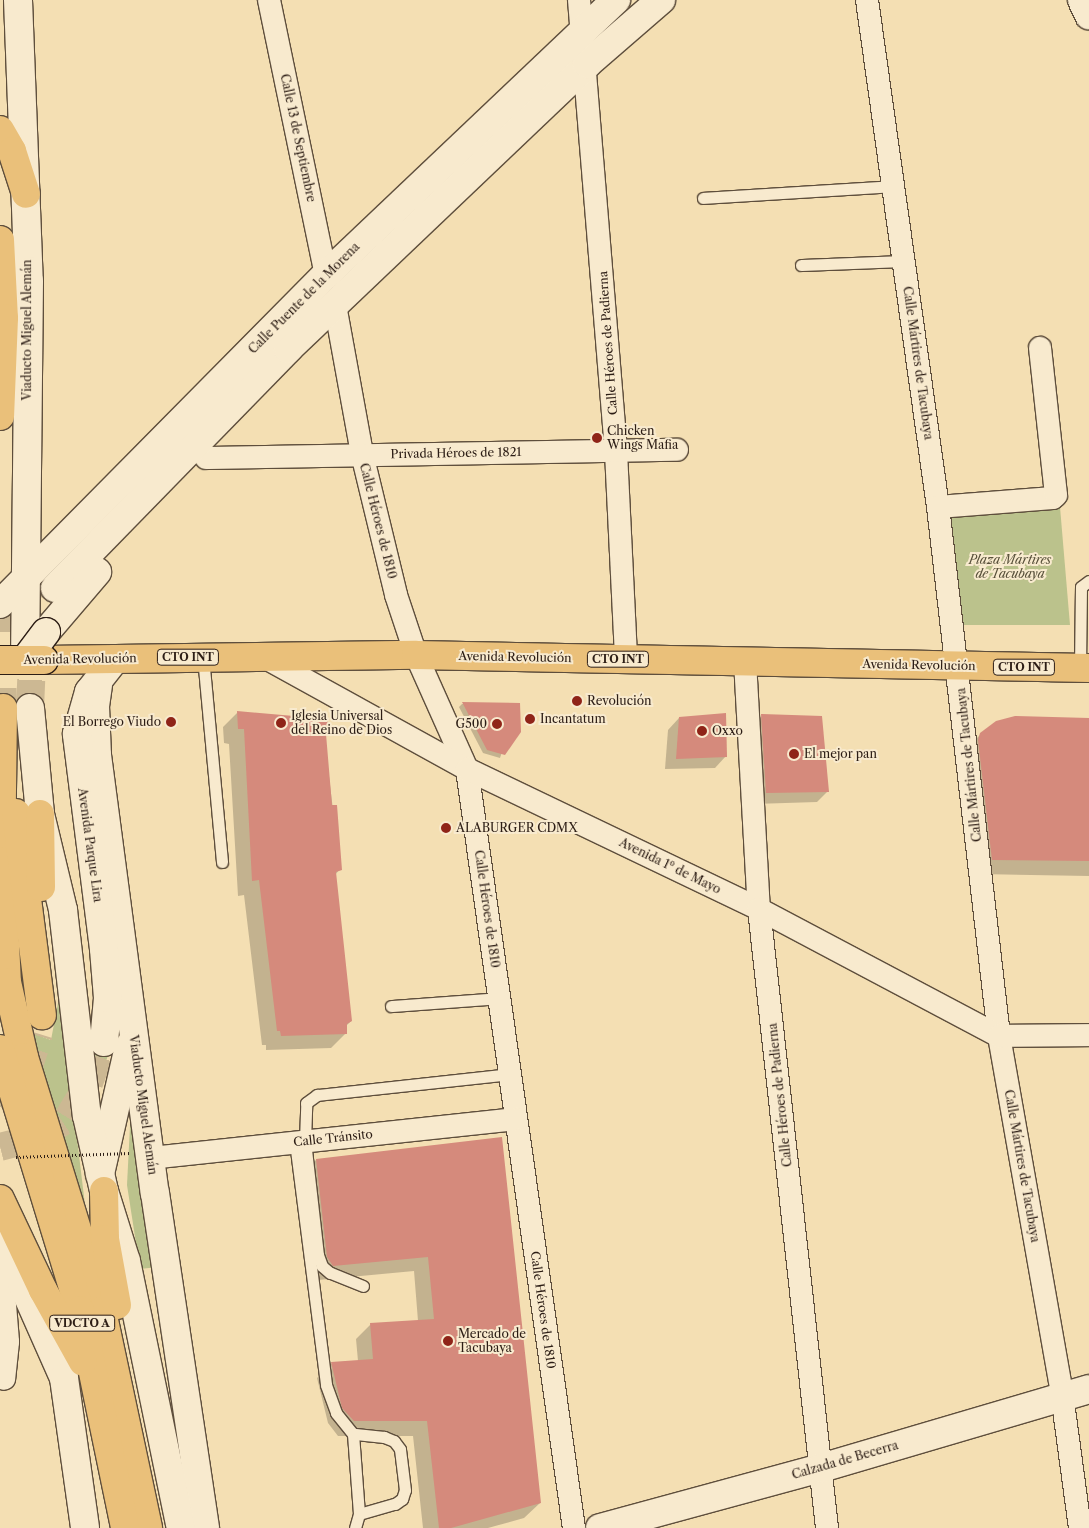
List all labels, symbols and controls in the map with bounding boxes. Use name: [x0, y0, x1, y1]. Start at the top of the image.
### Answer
street label: Calle 13 de Septiembre: [277, 73, 319, 203]
street label: Calle Puente de la Morena: [245, 239, 363, 357]
street label: Viaducto Miguel Alemán: [20, 259, 34, 401]
street label: Calle Héroes de Padierna: [596, 270, 620, 416]
street label: Calle Mártires de Tacubaya: [900, 285, 936, 441]
place label: Chicken Wings Mafia: [607, 424, 678, 452]
marker: Chicken Wings Mafia: [591, 432, 603, 444]
street label: Privada Héroes de 1821: [390, 445, 522, 461]
street label: Calle Héroes de 1810: [357, 462, 399, 580]
park label: Plaza Mártires de Tacubaya: [969, 553, 1051, 581]
road number: CTO INT: [157, 649, 219, 666]
street label: Avenida Revolución: [458, 649, 572, 665]
street label: Avenida Revolución: [23, 651, 137, 667]
road number: CTO INT: [587, 651, 649, 668]
street label: Avenida Revolución: [862, 657, 976, 673]
road number: CTO INT: [993, 659, 1055, 676]
street label: Calle Mártires de Tacubaya: [954, 687, 984, 843]
place label: Revolución: [587, 694, 652, 708]
marker: Revolución: [571, 695, 583, 707]
place label: Iglesia Universal del Reino de Dios: [291, 709, 392, 737]
place label: Incantatum: [540, 712, 606, 726]
marker: Incantatum: [524, 713, 536, 725]
place label: El Borrego Viudo: [62, 715, 161, 729]
marker: El Borrego Viudo: [165, 716, 177, 728]
marker: Iglesia Universal del Reino de Dios: [275, 717, 287, 729]
place label: G500: [456, 717, 487, 731]
marker: G500: [491, 718, 503, 730]
place label: Oxxo: [712, 724, 743, 738]
marker: Oxxo: [696, 725, 708, 737]
place label: El mejor pan: [804, 747, 877, 761]
marker: El mejor pan: [788, 748, 800, 760]
street label: Avenida Parque Lira: [75, 787, 105, 903]
place label: ALABURGER CDMX: [456, 821, 578, 835]
marker: ALABURGER CDMX: [440, 822, 452, 834]
street label: Avenida 1º de Mayo: [617, 835, 723, 897]
street label: Calle Héroes de 1810: [472, 849, 502, 969]
street label: Calle Héroes de Padierna: [765, 1022, 795, 1168]
street label: Viaducto Miguel Alemán: [126, 1034, 160, 1176]
street label: Calle Mártires de Tacubaya: [1001, 1088, 1043, 1244]
street label: Calle Tránsito: [292, 1127, 374, 1149]
street label: Calle Héroes de 1810: [528, 1250, 558, 1370]
road number: VDCTO A: [48, 1315, 116, 1332]
place label: Mercado de Tacubaya: [458, 1327, 526, 1355]
marker: Mercado de Tacubaya: [442, 1335, 454, 1347]
street label: Calzada de Becerra: [790, 1438, 900, 1482]

